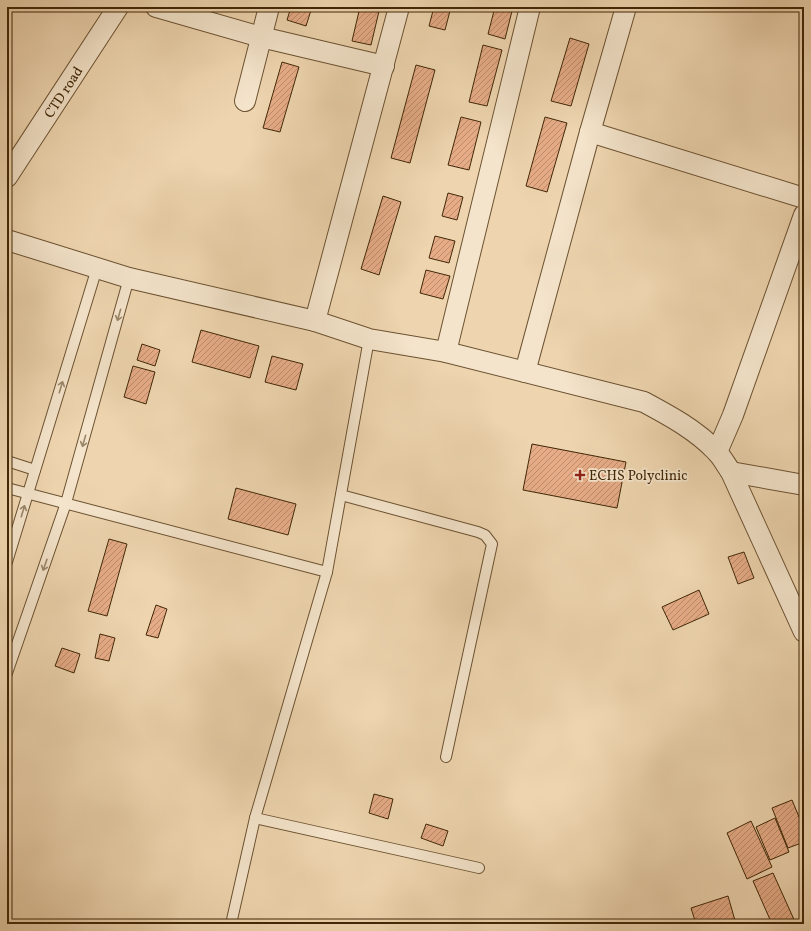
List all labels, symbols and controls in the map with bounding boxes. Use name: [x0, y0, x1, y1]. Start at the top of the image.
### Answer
street label: CTD road: [40, 63, 88, 122]
one-way arrow: [114, 309, 122, 322]
one-way arrow: [58, 381, 65, 394]
one-way arrow: [80, 434, 87, 447]
place label: ECHS Polyclinic: [589, 467, 688, 486]
marker: ECHS Polyclinic: [574, 469, 586, 481]
one-way arrow: [19, 506, 27, 518]
one-way arrow: [41, 558, 48, 571]

